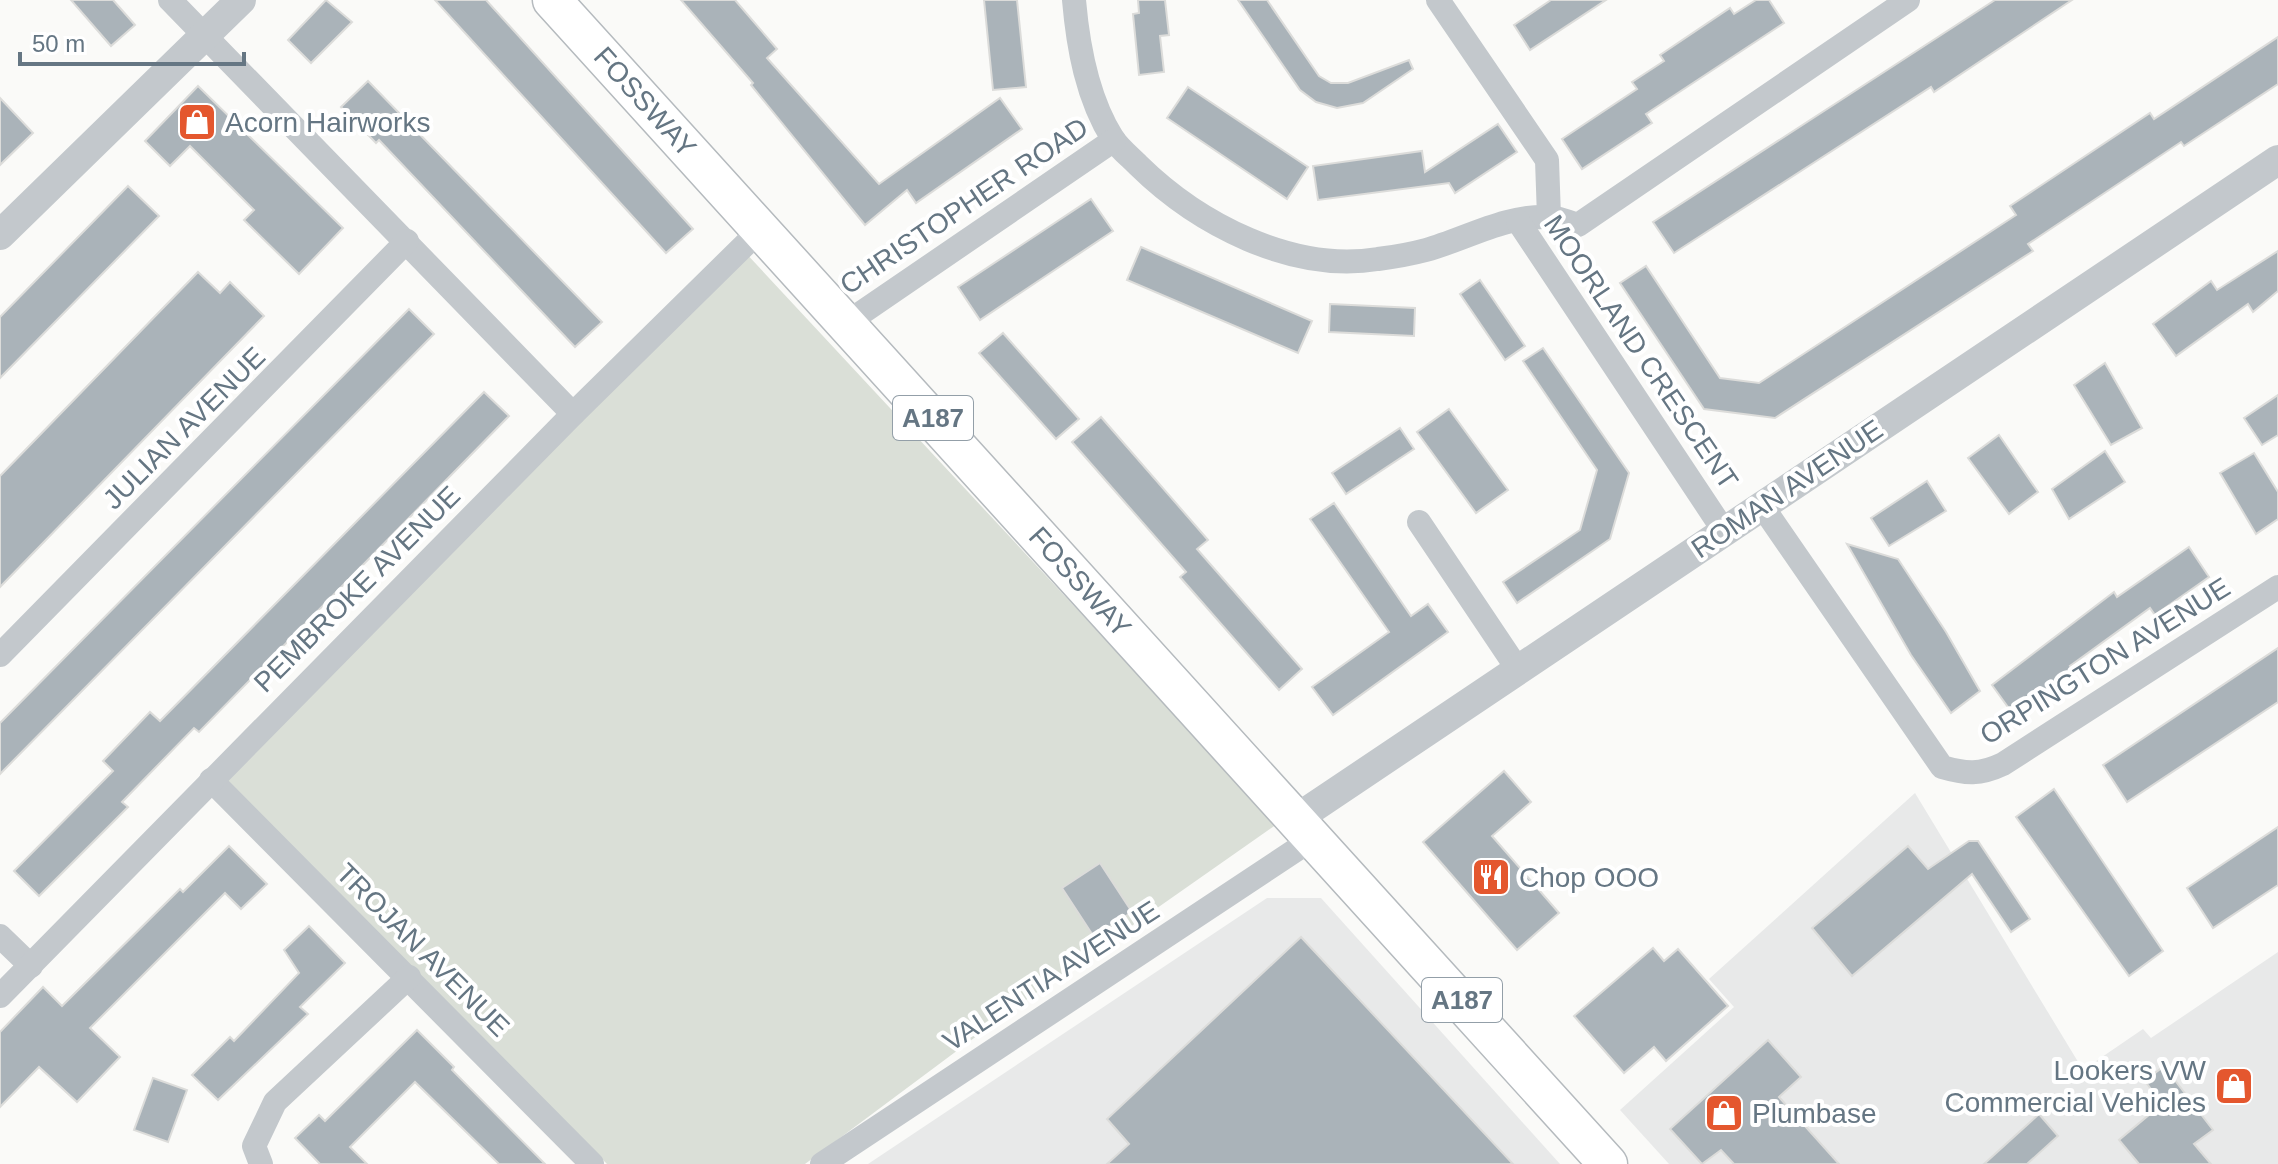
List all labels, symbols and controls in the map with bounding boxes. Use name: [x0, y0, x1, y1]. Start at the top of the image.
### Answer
scale bar: [20, 16, 244, 66]
text: 50 m: [32, 30, 85, 57]
street label: FOSSWAY: [588, 41, 703, 163]
shop icon: Acorn Hairworks: [176, 101, 218, 143]
place label: Acorn Hairworks: [225, 107, 430, 138]
street label: CHRISTOPHER ROAD: [834, 112, 1094, 300]
street label: MOORLAND CRESCENT: [1538, 209, 1744, 495]
street label: JULIAN AVENUE: [97, 341, 271, 515]
road number: A187: [893, 396, 973, 440]
street label: ROMAN AVENUE: [1686, 414, 1888, 564]
street label: PEMBROKE AVENUE: [248, 480, 466, 698]
street label: FOSSWAY: [1023, 521, 1138, 643]
street label: ORPINGTON AVENUE: [1975, 571, 2235, 751]
restaurant icon: Chop OOO: [1470, 856, 1512, 898]
street label: TROJAN AVENUE: [330, 857, 516, 1043]
place label: Chop OOO: [1519, 862, 1659, 893]
street label: VALENTIA AVENUE: [937, 895, 1165, 1057]
road number: A187: [1422, 978, 1502, 1022]
place label: Lookers VW Commercial Vehicles: [1945, 1055, 2207, 1118]
shop icon: Lookers VW Commercial Vehicles: [2213, 1065, 2255, 1107]
shop icon: Plumbase: [1703, 1092, 1745, 1134]
place label: Plumbase: [1752, 1098, 1877, 1129]

